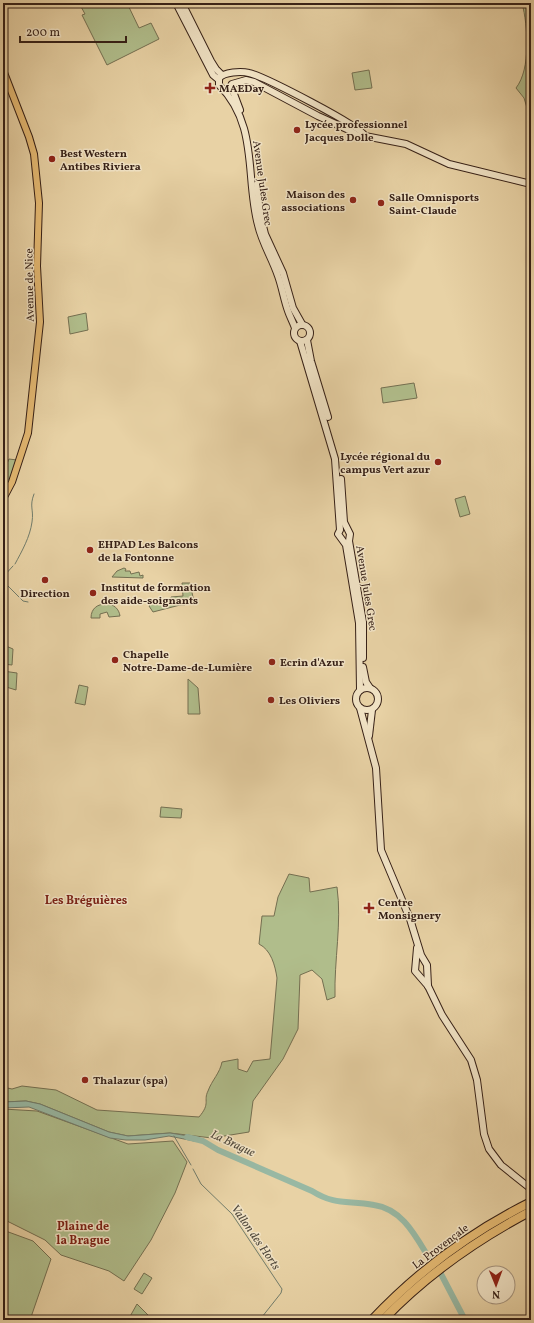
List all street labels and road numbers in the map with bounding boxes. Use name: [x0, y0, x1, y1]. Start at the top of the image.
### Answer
street label: Avenue Jules Grec: [248, 139, 275, 227]
street label: Avenue de Nice: [22, 248, 39, 322]
street label: Avenue Jules Grec: [351, 544, 380, 632]
street label: La Provençale: [410, 1221, 472, 1273]

